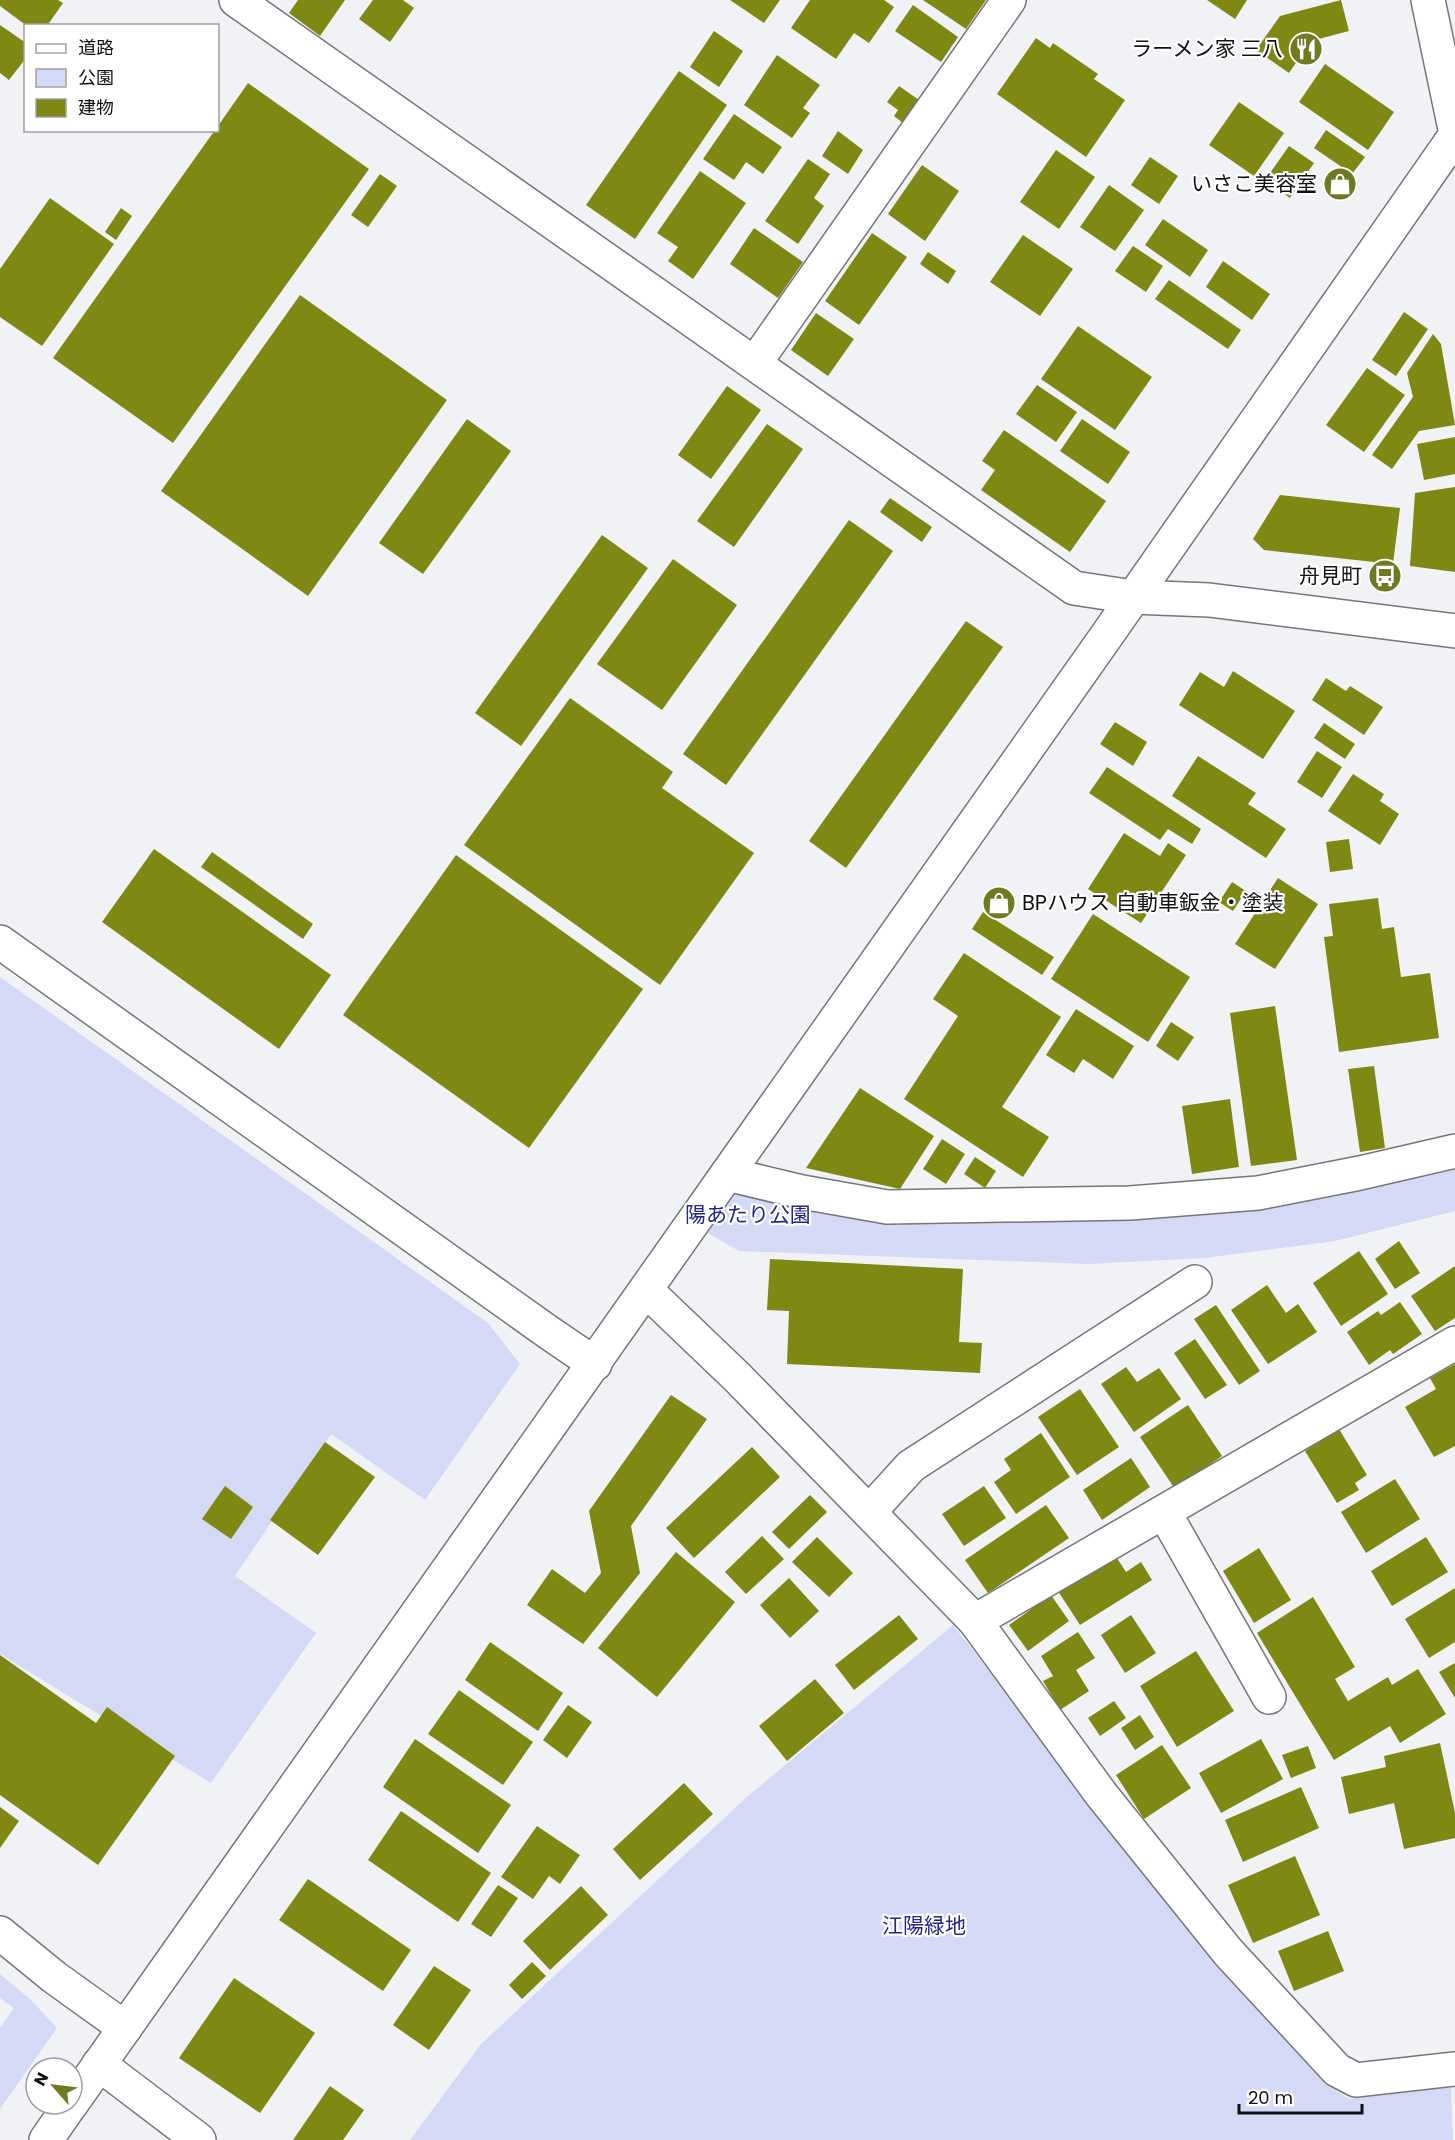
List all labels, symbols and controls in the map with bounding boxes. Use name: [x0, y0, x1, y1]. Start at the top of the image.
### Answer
legend: [24, 24, 219, 132]
restaurant icon: ラーメン家 三八: [1288, 31, 1324, 67]
place label: ラーメン家 三八: [1131, 34, 1283, 63]
text: 道路: [78, 35, 114, 60]
text: 公園: [78, 65, 114, 90]
text: 建物: [78, 95, 114, 120]
shop icon: いさこ美容室: [1322, 166, 1358, 202]
place label: いさこ美容室: [1191, 169, 1317, 198]
bus stop icon: 舟見町: [1367, 558, 1403, 594]
place label: 舟見町: [1299, 561, 1362, 590]
shop icon: BPハウス 自動車鈑金・塗装: [981, 885, 1017, 921]
place label: BPハウス 自動車鈑金・塗装: [1022, 888, 1284, 917]
park label: 陽あたり公園: [685, 1200, 811, 1229]
park label: 江陽緑地: [882, 1911, 966, 1940]
north arrow: [24, 2056, 84, 2116]
text: N: [28, 2068, 54, 2090]
scale bar: [1239, 2077, 1362, 2115]
text: 20 m: [1248, 2085, 1293, 2110]

